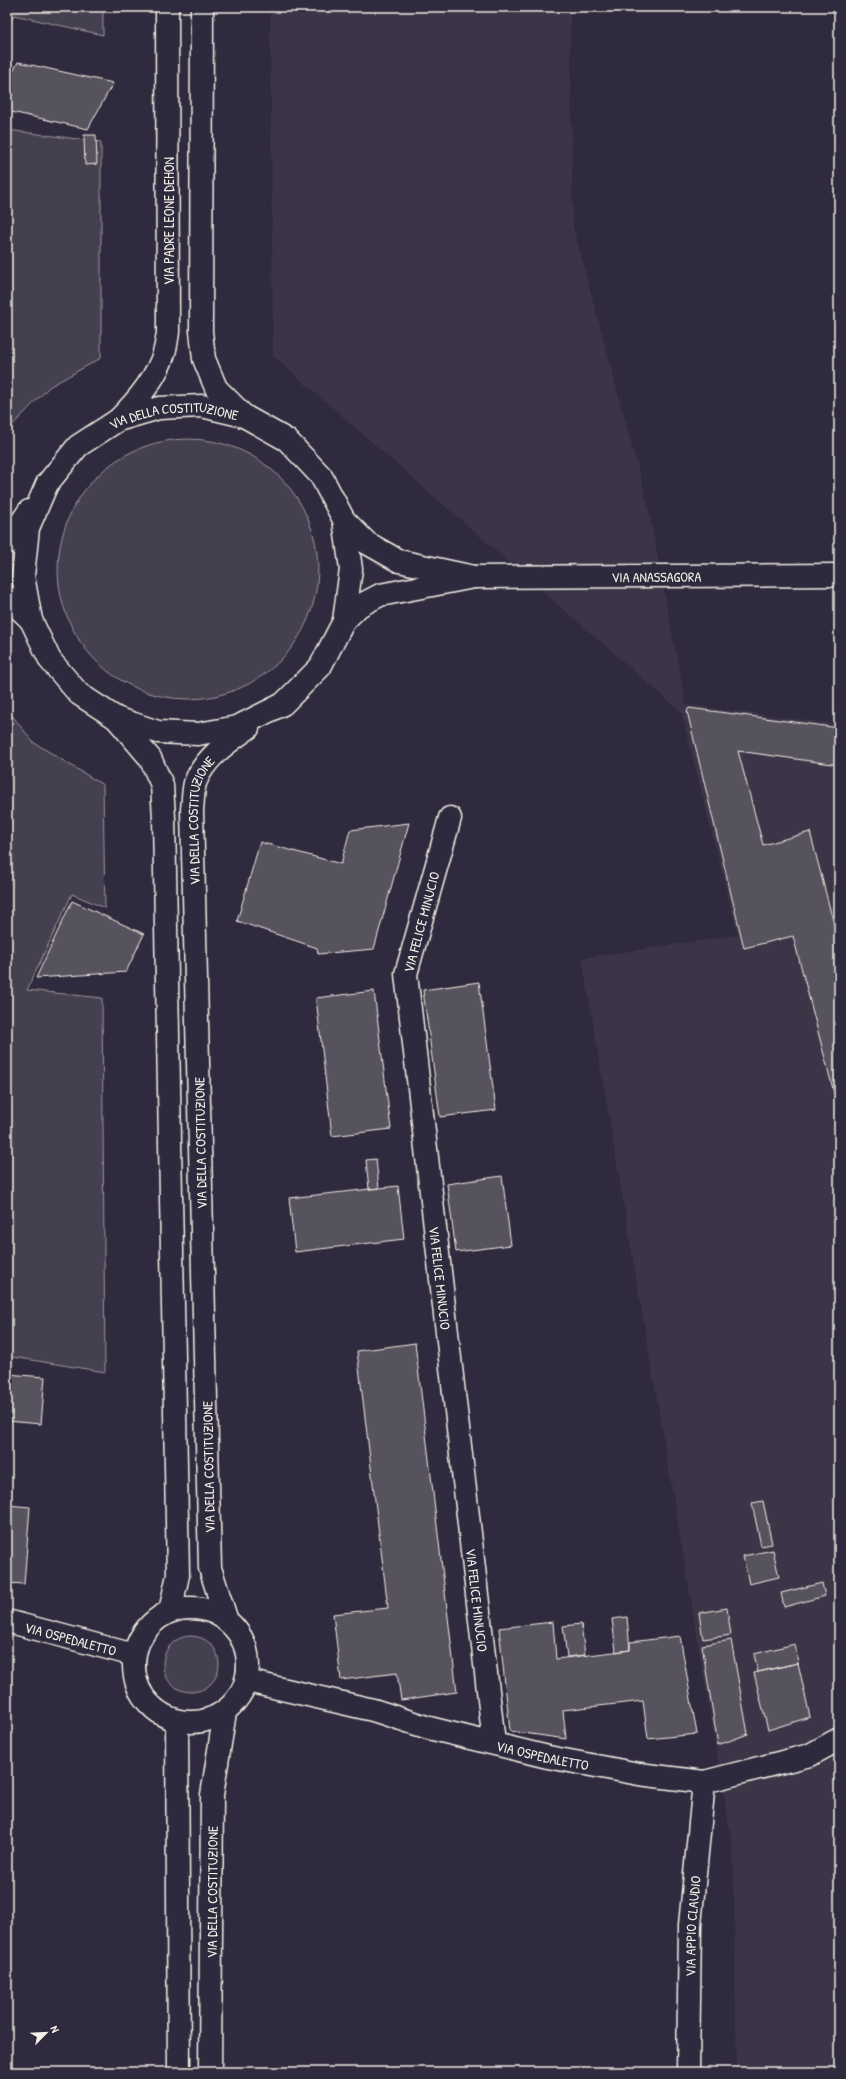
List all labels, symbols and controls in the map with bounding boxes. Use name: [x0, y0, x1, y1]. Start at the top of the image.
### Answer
street label: VIA PADRE LEONE DEHON: [159, 157, 178, 285]
street label: VIA DELLA COSTITUZIONE: [105, 396, 240, 433]
street label: VIA ANASSAGORA: [611, 566, 701, 586]
street label: VIA DELLA COSTITUZIONE: [182, 751, 218, 885]
street label: VIA FELICE MINUCIO: [398, 869, 444, 975]
street label: VIA DELLA COSTITUZIONE: [189, 1077, 211, 1209]
street label: VIA FELICE MINUCIO: [425, 1225, 456, 1331]
street label: VIA DELLA COSTITUZIONE: [197, 1401, 219, 1533]
street label: VIA FELICE MINUCIO: [462, 1547, 493, 1653]
street label: VIA OSPEDALETTO: [23, 1617, 119, 1659]
street label: VIA OSPEDALETTO: [495, 1735, 591, 1774]
street label: VIA DELLA COSTITUZIONE: [201, 1826, 221, 1958]
street label: VIA APPIO CLAUDIO: [680, 1875, 704, 1977]
north arrow: [26, 2013, 66, 2053]
text: N: [48, 2023, 63, 2035]

